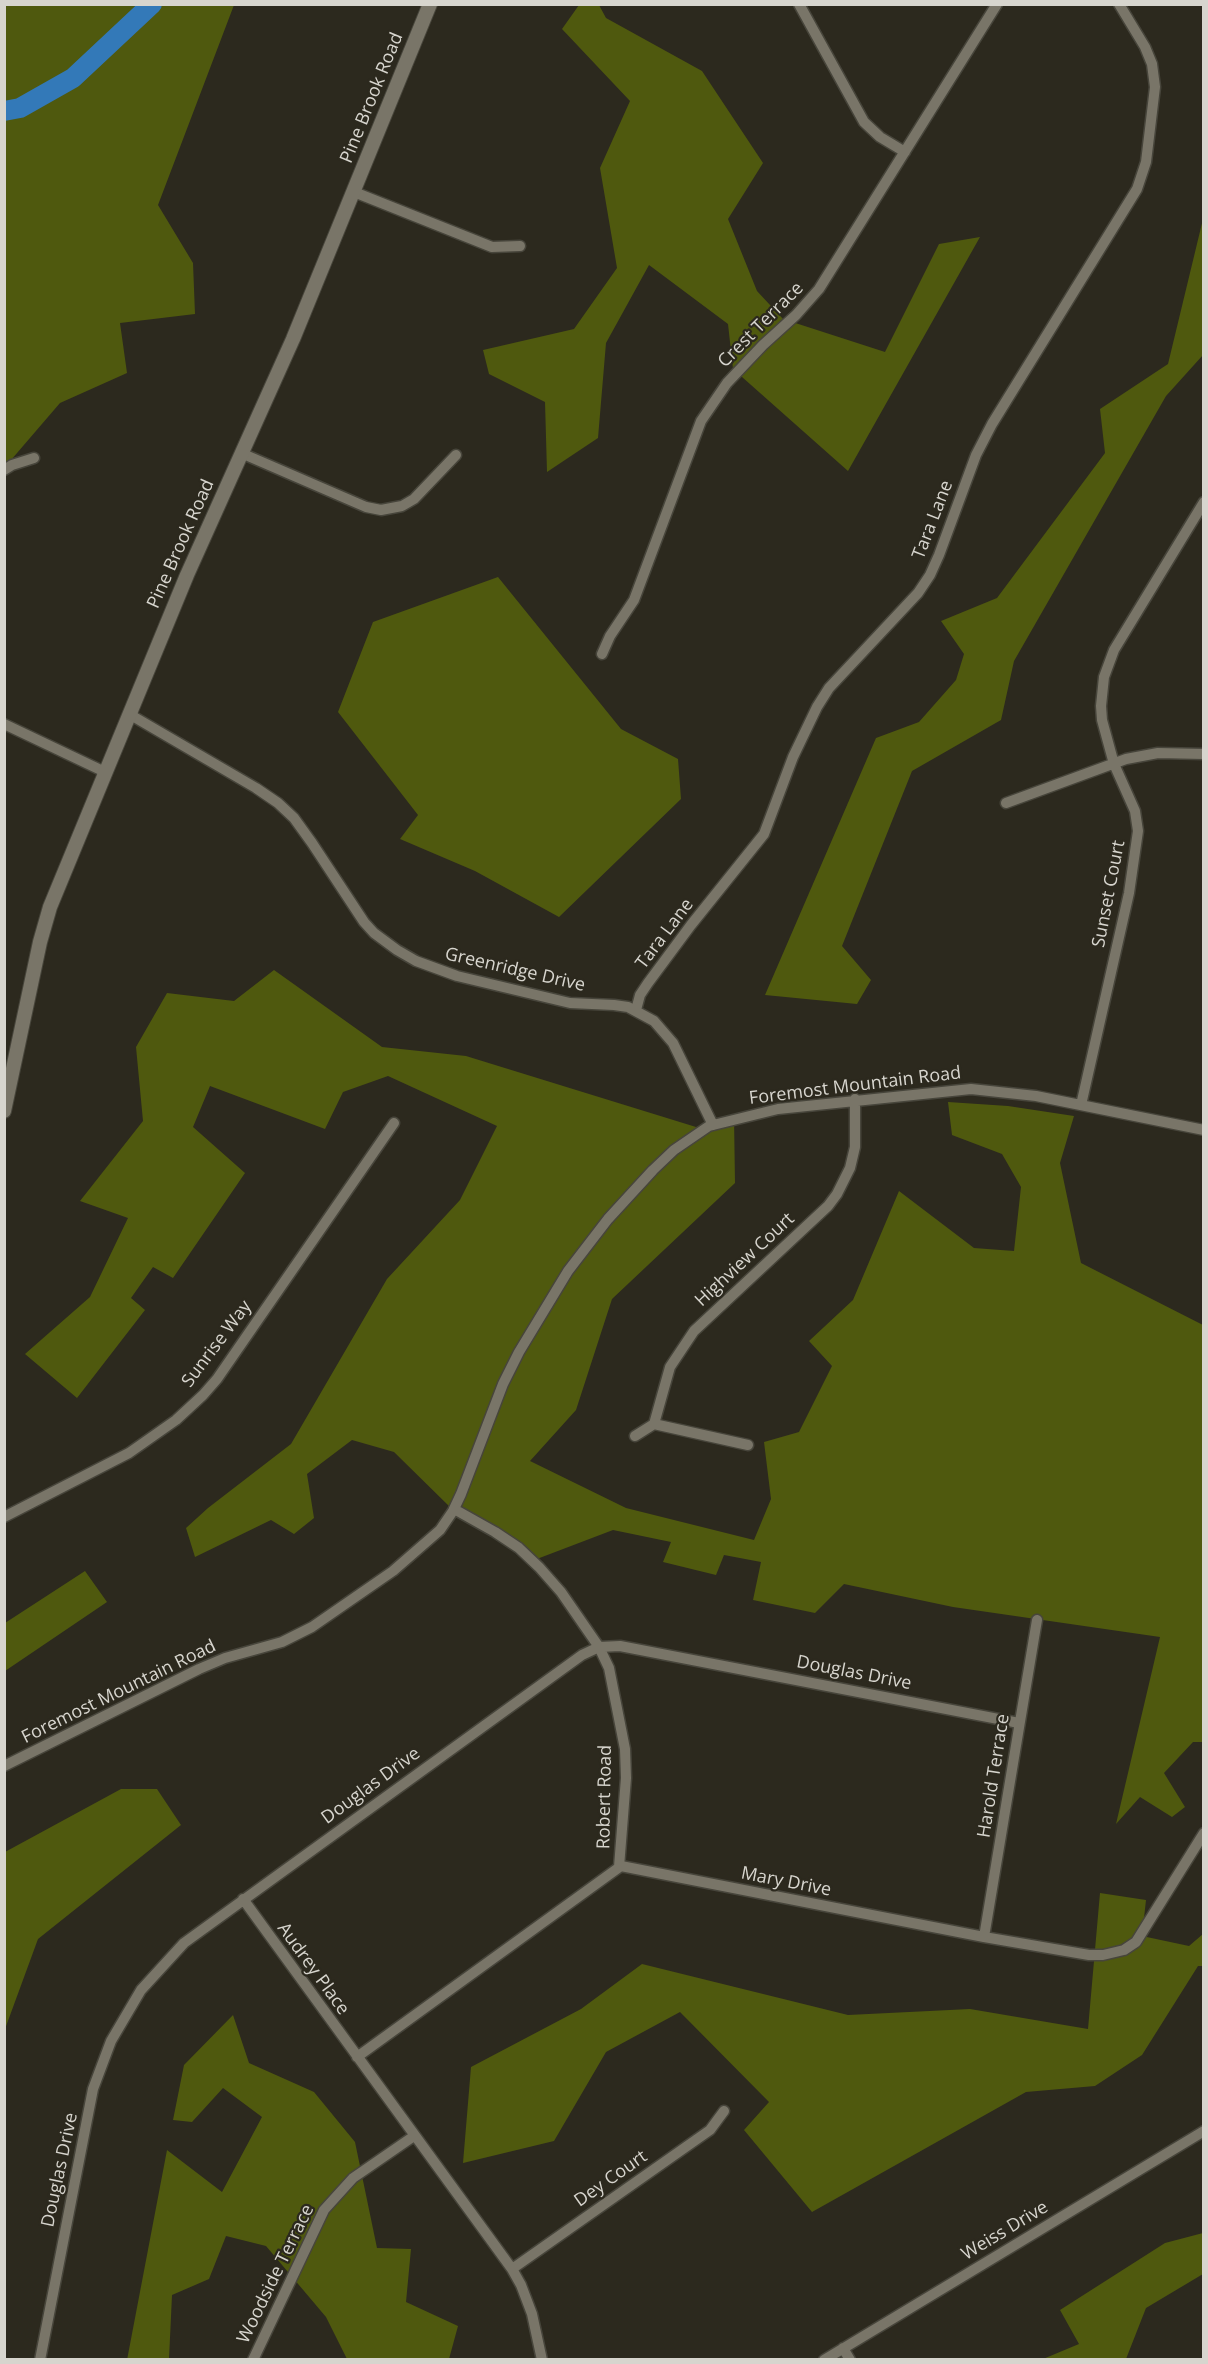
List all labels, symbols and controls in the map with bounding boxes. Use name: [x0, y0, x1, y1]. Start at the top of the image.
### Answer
street label: Pine Brook Road: [336, 30, 408, 166]
street label: Crest Terrace: [714, 278, 808, 372]
street label: Pine Brook Road: [143, 476, 219, 612]
street label: Tara Lane: [908, 478, 958, 562]
street label: Sunset Court: [1088, 839, 1130, 949]
street label: Tara Lane: [632, 895, 698, 973]
street label: Greenridge Drive: [443, 943, 587, 997]
street label: Foremost Mountain Road: [748, 1062, 962, 1110]
street label: Highview Court: [691, 1208, 799, 1312]
street label: Sunrise Way: [177, 1296, 257, 1392]
street label: Foremost Mountain Road: [18, 1636, 220, 1748]
street label: Douglas Drive: [795, 1651, 913, 1695]
street label: Harold Terrace: [974, 1713, 1014, 1839]
street label: Douglas Drive: [318, 1743, 424, 1829]
street label: Robert Road: [593, 1745, 617, 1849]
street label: Mary Drive: [739, 1863, 833, 1901]
street label: Audrey Place: [272, 1919, 354, 2019]
street label: Douglas Drive: [37, 2111, 83, 2229]
street label: Dey Court: [570, 2146, 652, 2212]
street label: Weiss Drive: [958, 2197, 1052, 2265]
street label: Woodside Terrace: [233, 2201, 319, 2347]

